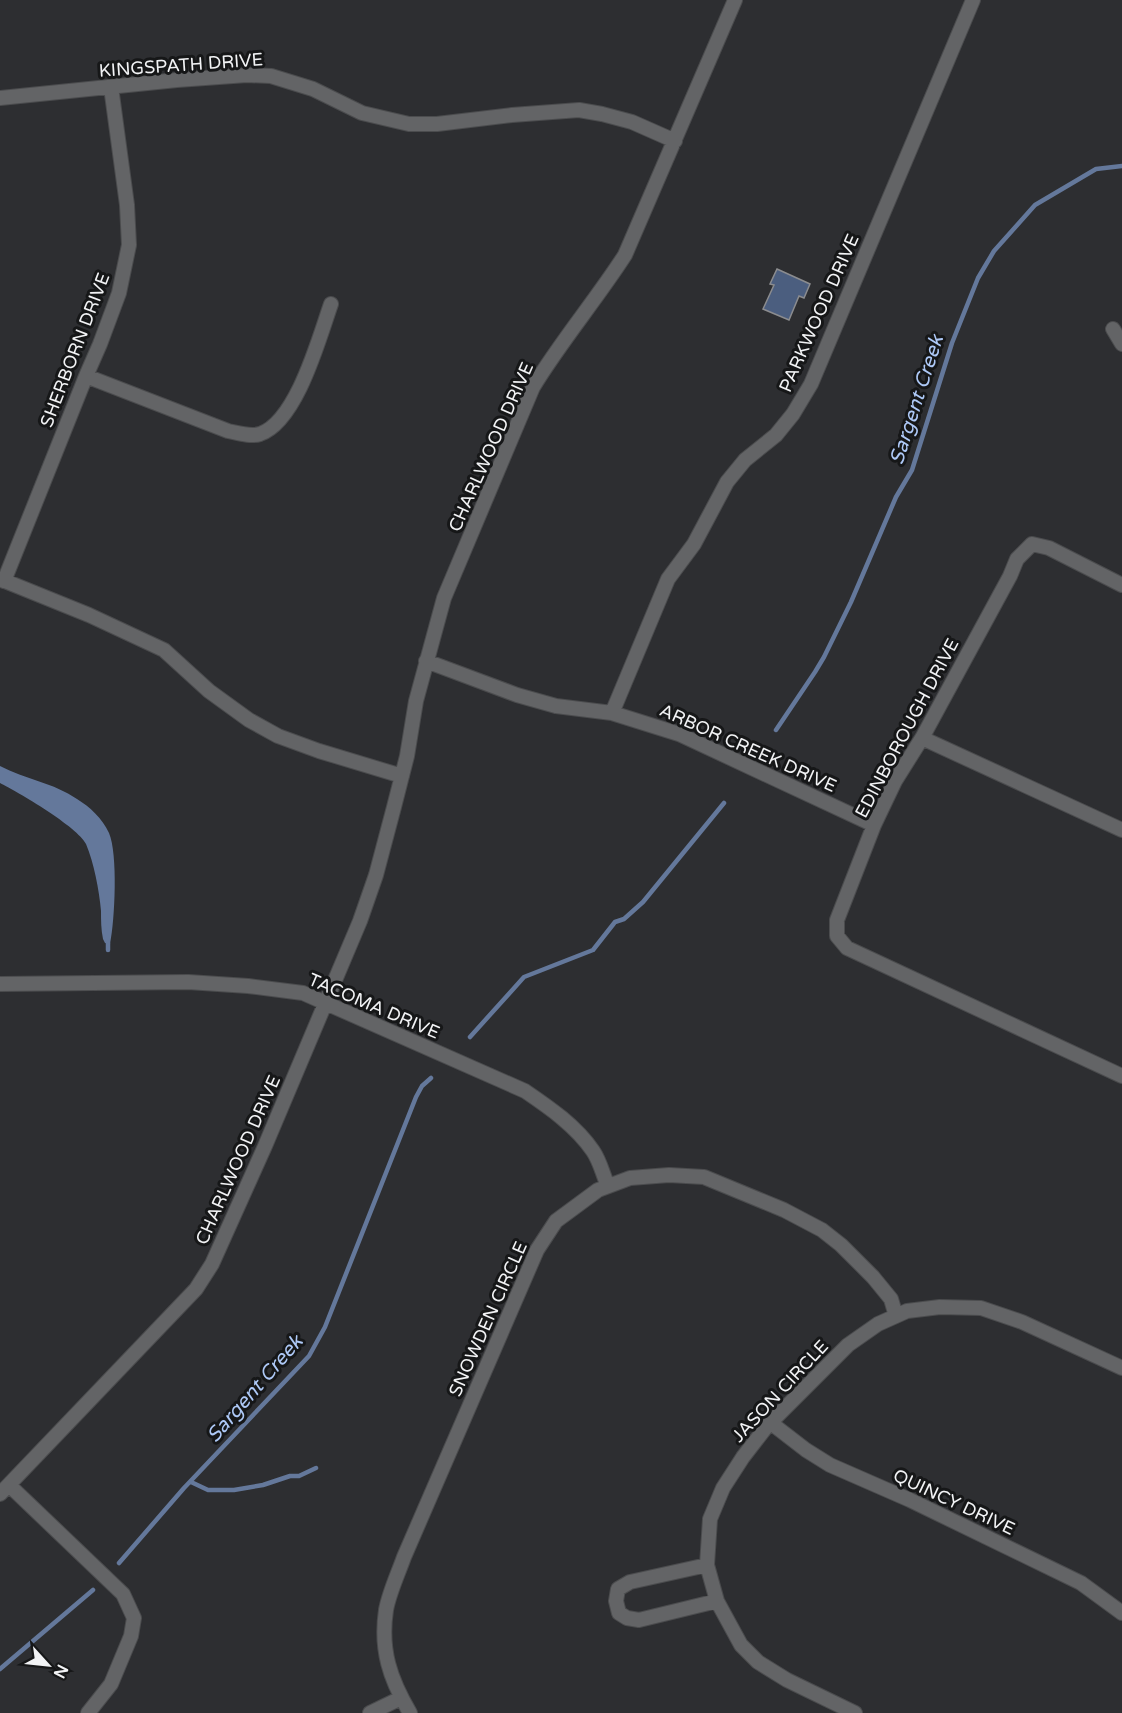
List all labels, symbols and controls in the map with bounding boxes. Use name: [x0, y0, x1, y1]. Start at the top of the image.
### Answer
street label: KINGSPATH DRIVE: [98, 48, 264, 82]
street label: PARKWOOD DRIVE: [774, 231, 864, 395]
street label: SHERBORN DRIVE: [35, 270, 115, 430]
water label: Sargent Creek: [885, 330, 950, 468]
street label: CHARLWOOD DRIVE: [444, 359, 538, 535]
street label: EDINBOROUGH DRIVE: [850, 634, 964, 822]
street label: ARBOR CREEK DRIVE: [656, 699, 840, 797]
street label: TACOMA DRIVE: [305, 968, 443, 1044]
street label: CHARLWOOD DRIVE: [191, 1072, 285, 1248]
street label: SNOWDEN CIRCLE: [444, 1238, 532, 1400]
water label: Sargent Creek: [202, 1329, 309, 1448]
street label: JASON CIRCLE: [727, 1335, 833, 1447]
street label: QUINCY DRIVE: [890, 1464, 1018, 1540]
north arrow: [18, 1635, 78, 1695]
text: N: [49, 1661, 72, 1682]

